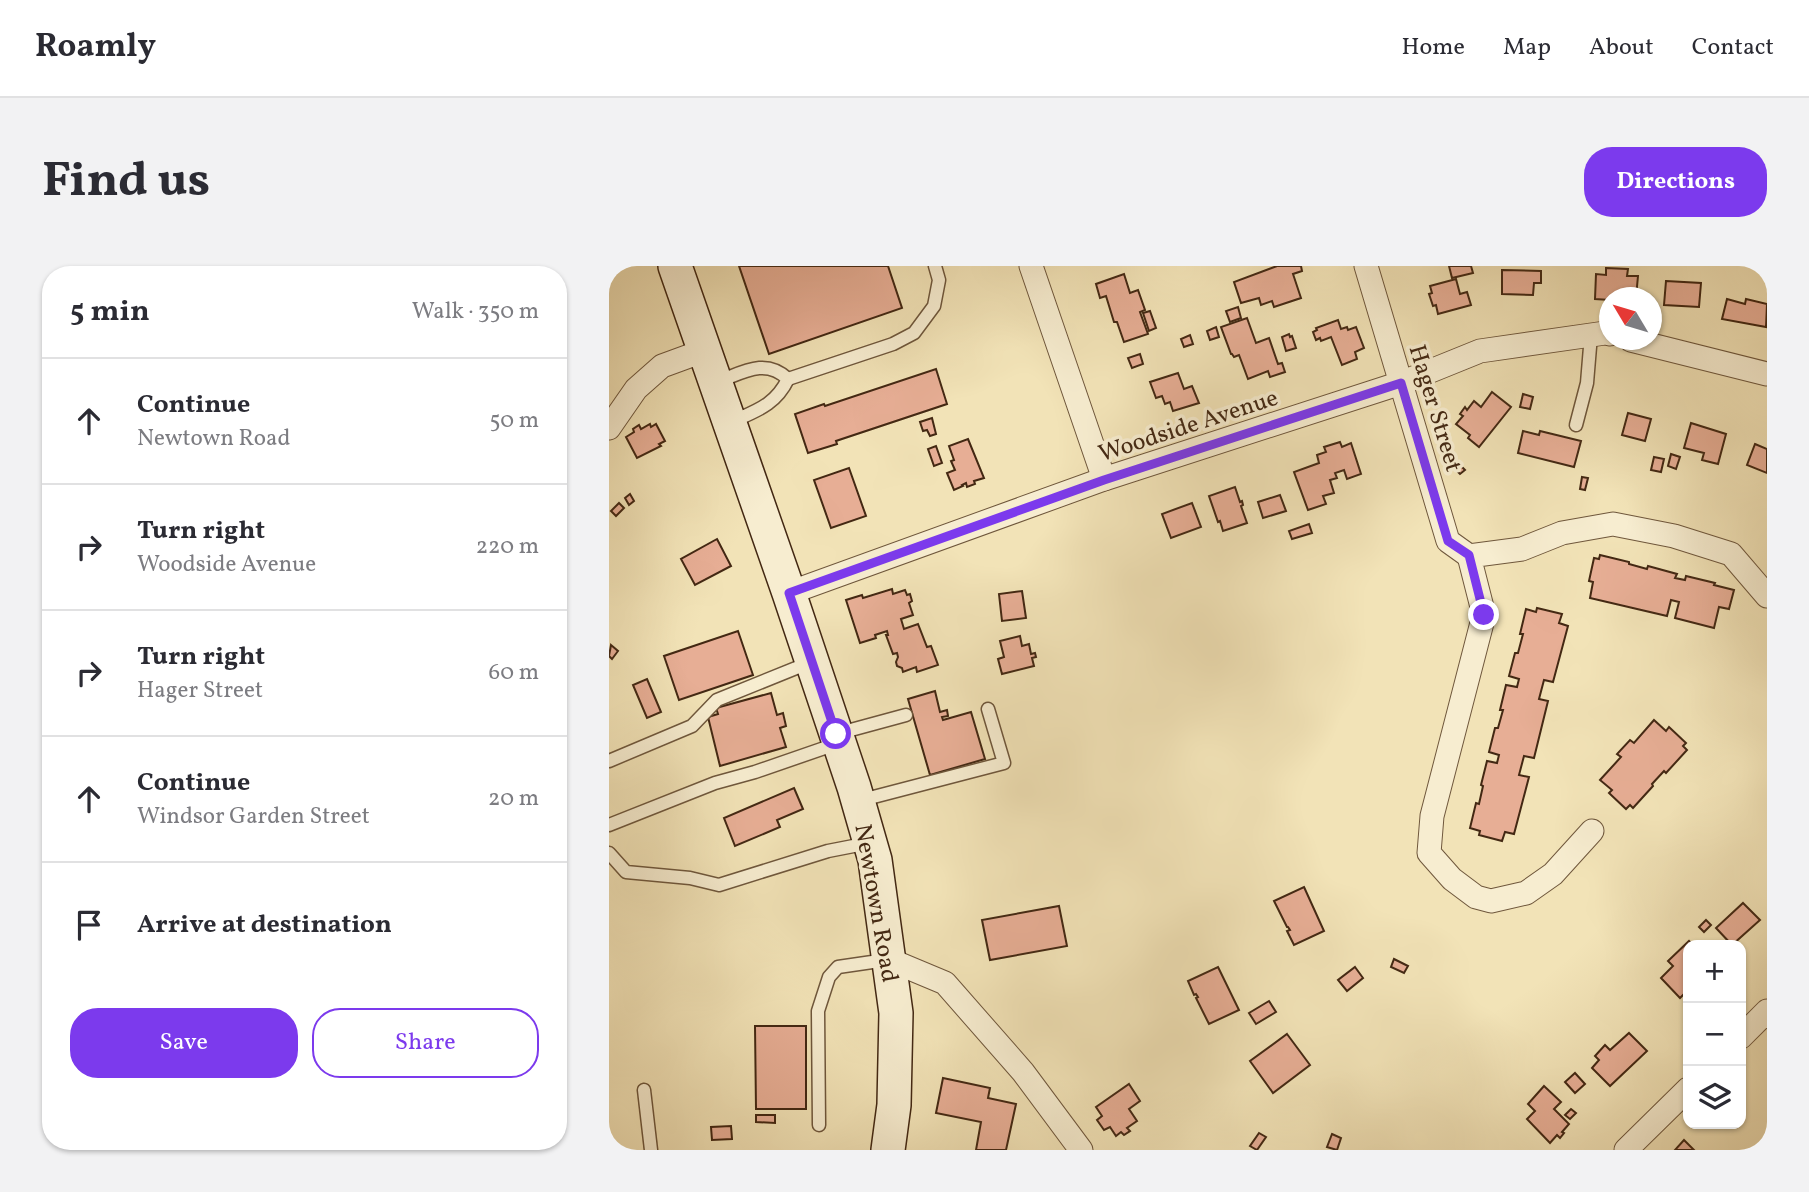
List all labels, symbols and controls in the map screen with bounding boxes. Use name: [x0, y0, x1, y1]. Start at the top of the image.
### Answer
text: Roamly: [35, 25, 156, 71]
text: Home: [1401, 31, 1465, 65]
text: Map: [1503, 31, 1551, 65]
text: About: [1589, 31, 1654, 65]
text: Contact: [1692, 31, 1774, 65]
button: Directions: [1584, 147, 1767, 217]
text: Find us: [42, 148, 210, 217]
north arrow: [1599, 287, 1662, 350]
text: 5 min: [70, 291, 150, 333]
text: Walk · 350 m: [412, 296, 539, 328]
street label: Hager Street: [1399, 341, 1470, 476]
street label: Woodside Avenue: [1094, 382, 1283, 472]
text: Continue: [137, 387, 250, 423]
icon: ahead: [70, 402, 108, 440]
text: 50 m: [490, 405, 539, 437]
text: Newtown Road: [137, 423, 290, 455]
text: Turn right: [137, 513, 265, 549]
icon: right: [70, 528, 108, 566]
text: 220 m: [476, 531, 539, 563]
text: Woodside Avenue: [137, 549, 316, 581]
route end: [1468, 599, 1499, 630]
text: Turn right: [137, 639, 265, 675]
icon: right: [70, 654, 108, 692]
text: 60 m: [489, 657, 539, 689]
text: Hager Street: [137, 675, 263, 707]
route start: [820, 718, 851, 749]
text: Continue: [137, 765, 250, 801]
icon: ahead: [70, 780, 108, 818]
text: 20 m: [488, 783, 539, 815]
text: Windsor Garden Street: [137, 801, 370, 833]
street label: Newtown Road: [844, 822, 906, 985]
icon: arrive: [70, 906, 108, 944]
text: Arrive at destination: [137, 907, 392, 943]
map controls: [1683, 940, 1746, 1129]
button: +: [1683, 940, 1746, 1003]
button: −: [1683, 1003, 1746, 1066]
button: Save: [70, 1008, 298, 1078]
button: Share: [312, 1008, 539, 1078]
button: layers: [1683, 1066, 1746, 1129]

